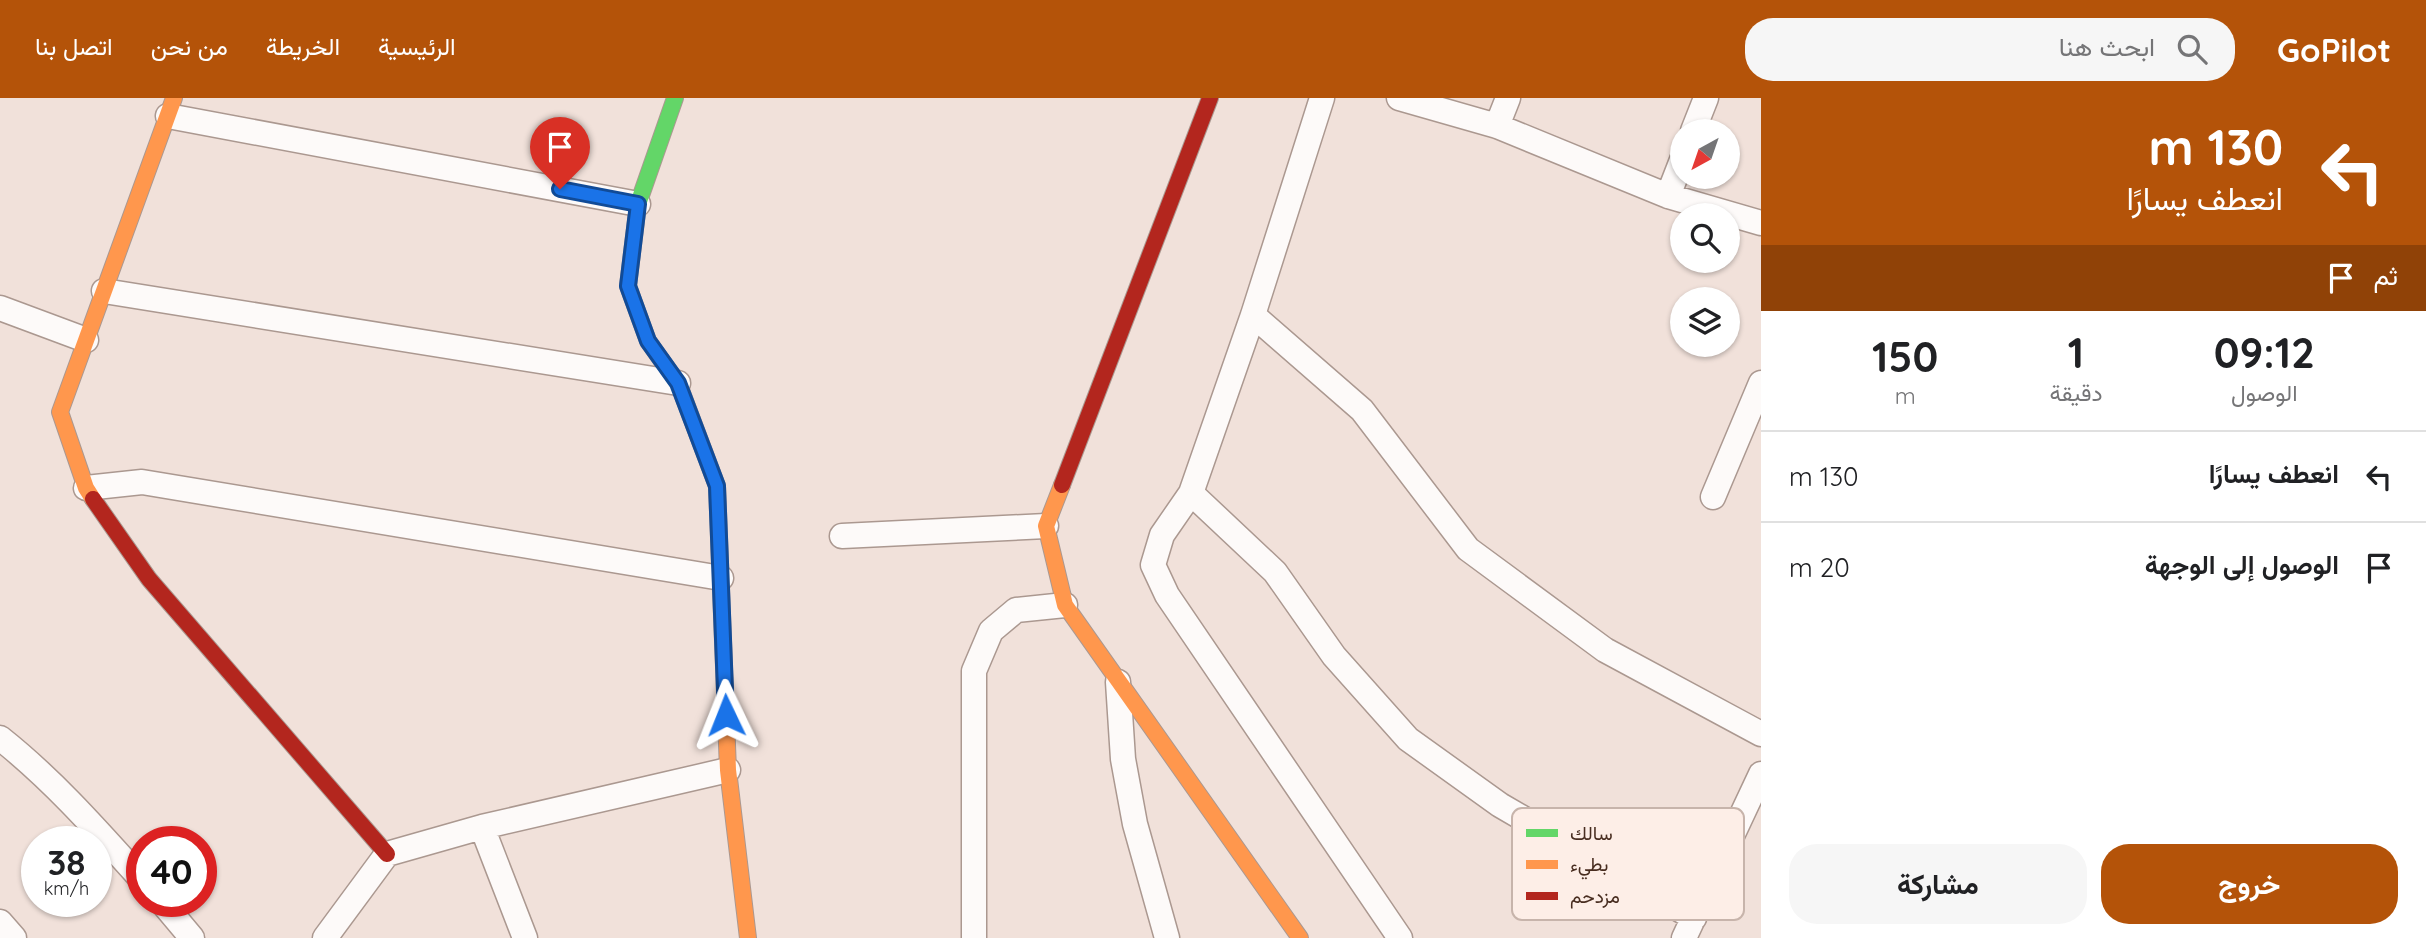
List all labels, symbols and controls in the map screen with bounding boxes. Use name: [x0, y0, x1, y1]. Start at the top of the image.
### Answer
search box: [1745, 18, 2235, 81]
text: GoPilot: [2277, 29, 2391, 70]
text: ابحث هنا: [2059, 30, 2155, 63]
icon: search: [2173, 30, 2211, 68]
text: اتصل بنا: [35, 31, 113, 61]
text: من نحن: [151, 31, 228, 61]
text: الخريطة: [266, 31, 340, 61]
text: الرئيسية: [378, 31, 456, 61]
text: 130 m: [2149, 116, 2283, 177]
pin: [530, 117, 590, 189]
north arrow: [1670, 119, 1740, 189]
map controls: [1670, 119, 1740, 357]
icon: left: [2307, 126, 2398, 217]
icon: arrive: [541, 128, 579, 166]
text: انعطف يسارًا: [2127, 178, 2283, 218]
button: search: [1670, 203, 1740, 273]
icon: arrive: [2322, 259, 2360, 297]
text: ثم: [2374, 259, 2398, 292]
button: layers: [1670, 287, 1740, 357]
text: 1: [2068, 326, 2084, 379]
text: 09:12: [2214, 326, 2315, 379]
text: 150: [1872, 330, 1938, 383]
text: دقيقة: [2049, 378, 2103, 407]
text: الوصول: [2231, 378, 2297, 407]
text: m: [1895, 381, 1916, 410]
text: انعطف يسارًا: [2209, 457, 2339, 490]
icon: left: [2360, 458, 2398, 496]
text: 130 m: [1789, 460, 1859, 493]
text: الوصول إلى الوجهة: [2145, 548, 2339, 581]
icon: arrive: [2360, 549, 2398, 587]
text: 20 m: [1789, 551, 1850, 584]
position arrow: [689, 678, 763, 752]
legend: [1512, 808, 1744, 920]
text: سالك: [1570, 821, 1613, 845]
speed limit sign: 40: [126, 826, 217, 917]
text: 38: [48, 840, 85, 884]
button: مشاركة: [1789, 844, 2087, 924]
button: خروج: [2101, 844, 2398, 924]
text: بطيء: [1570, 852, 1608, 880]
text: km/h: [44, 877, 89, 900]
text: مزدحم: [1570, 884, 1620, 909]

